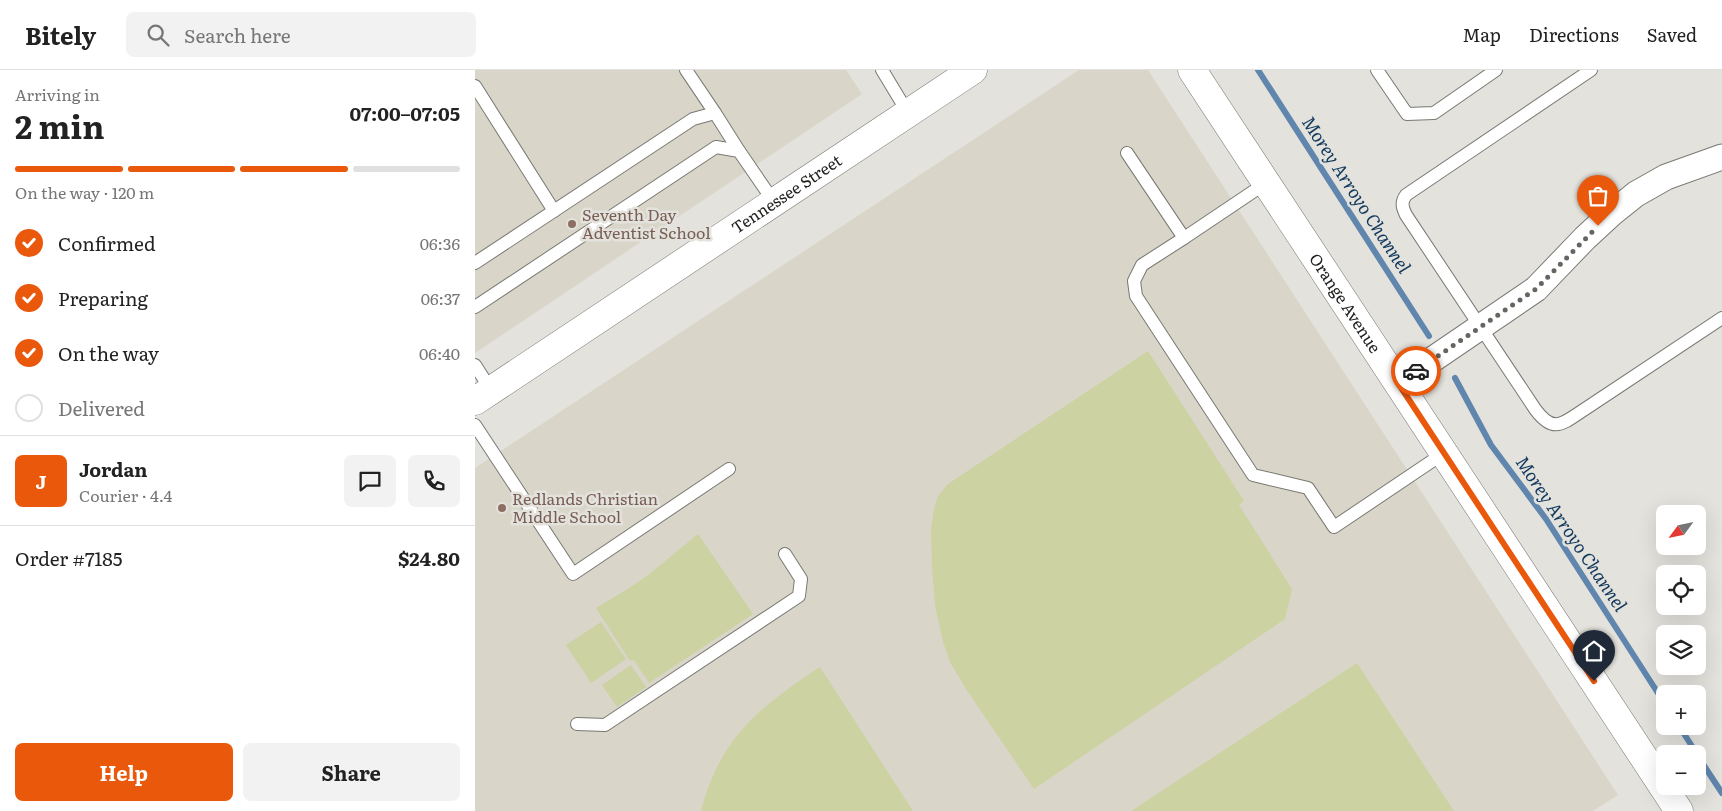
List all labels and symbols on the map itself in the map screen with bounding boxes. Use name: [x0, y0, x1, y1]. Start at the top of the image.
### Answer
water label: Morey Arroyo Channel: [1296, 110, 1419, 279]
street label: Tennessee Street: [726, 147, 846, 239]
pin: [1577, 175, 1619, 226]
place label: Seventh Day Adventist School: [582, 202, 711, 244]
marker: Seventh Day Adventist School: [566, 218, 578, 230]
street label: Orange Avenue: [1304, 248, 1388, 357]
courier: [1391, 346, 1441, 396]
water label: Morey Arroyo Channel: [1510, 450, 1635, 617]
place label: Redlands Christian Middle School: [512, 486, 658, 528]
marker: Redlands Christian Middle School: [496, 502, 508, 514]
north arrow: [1656, 505, 1706, 555]
pin: [1573, 630, 1615, 681]

